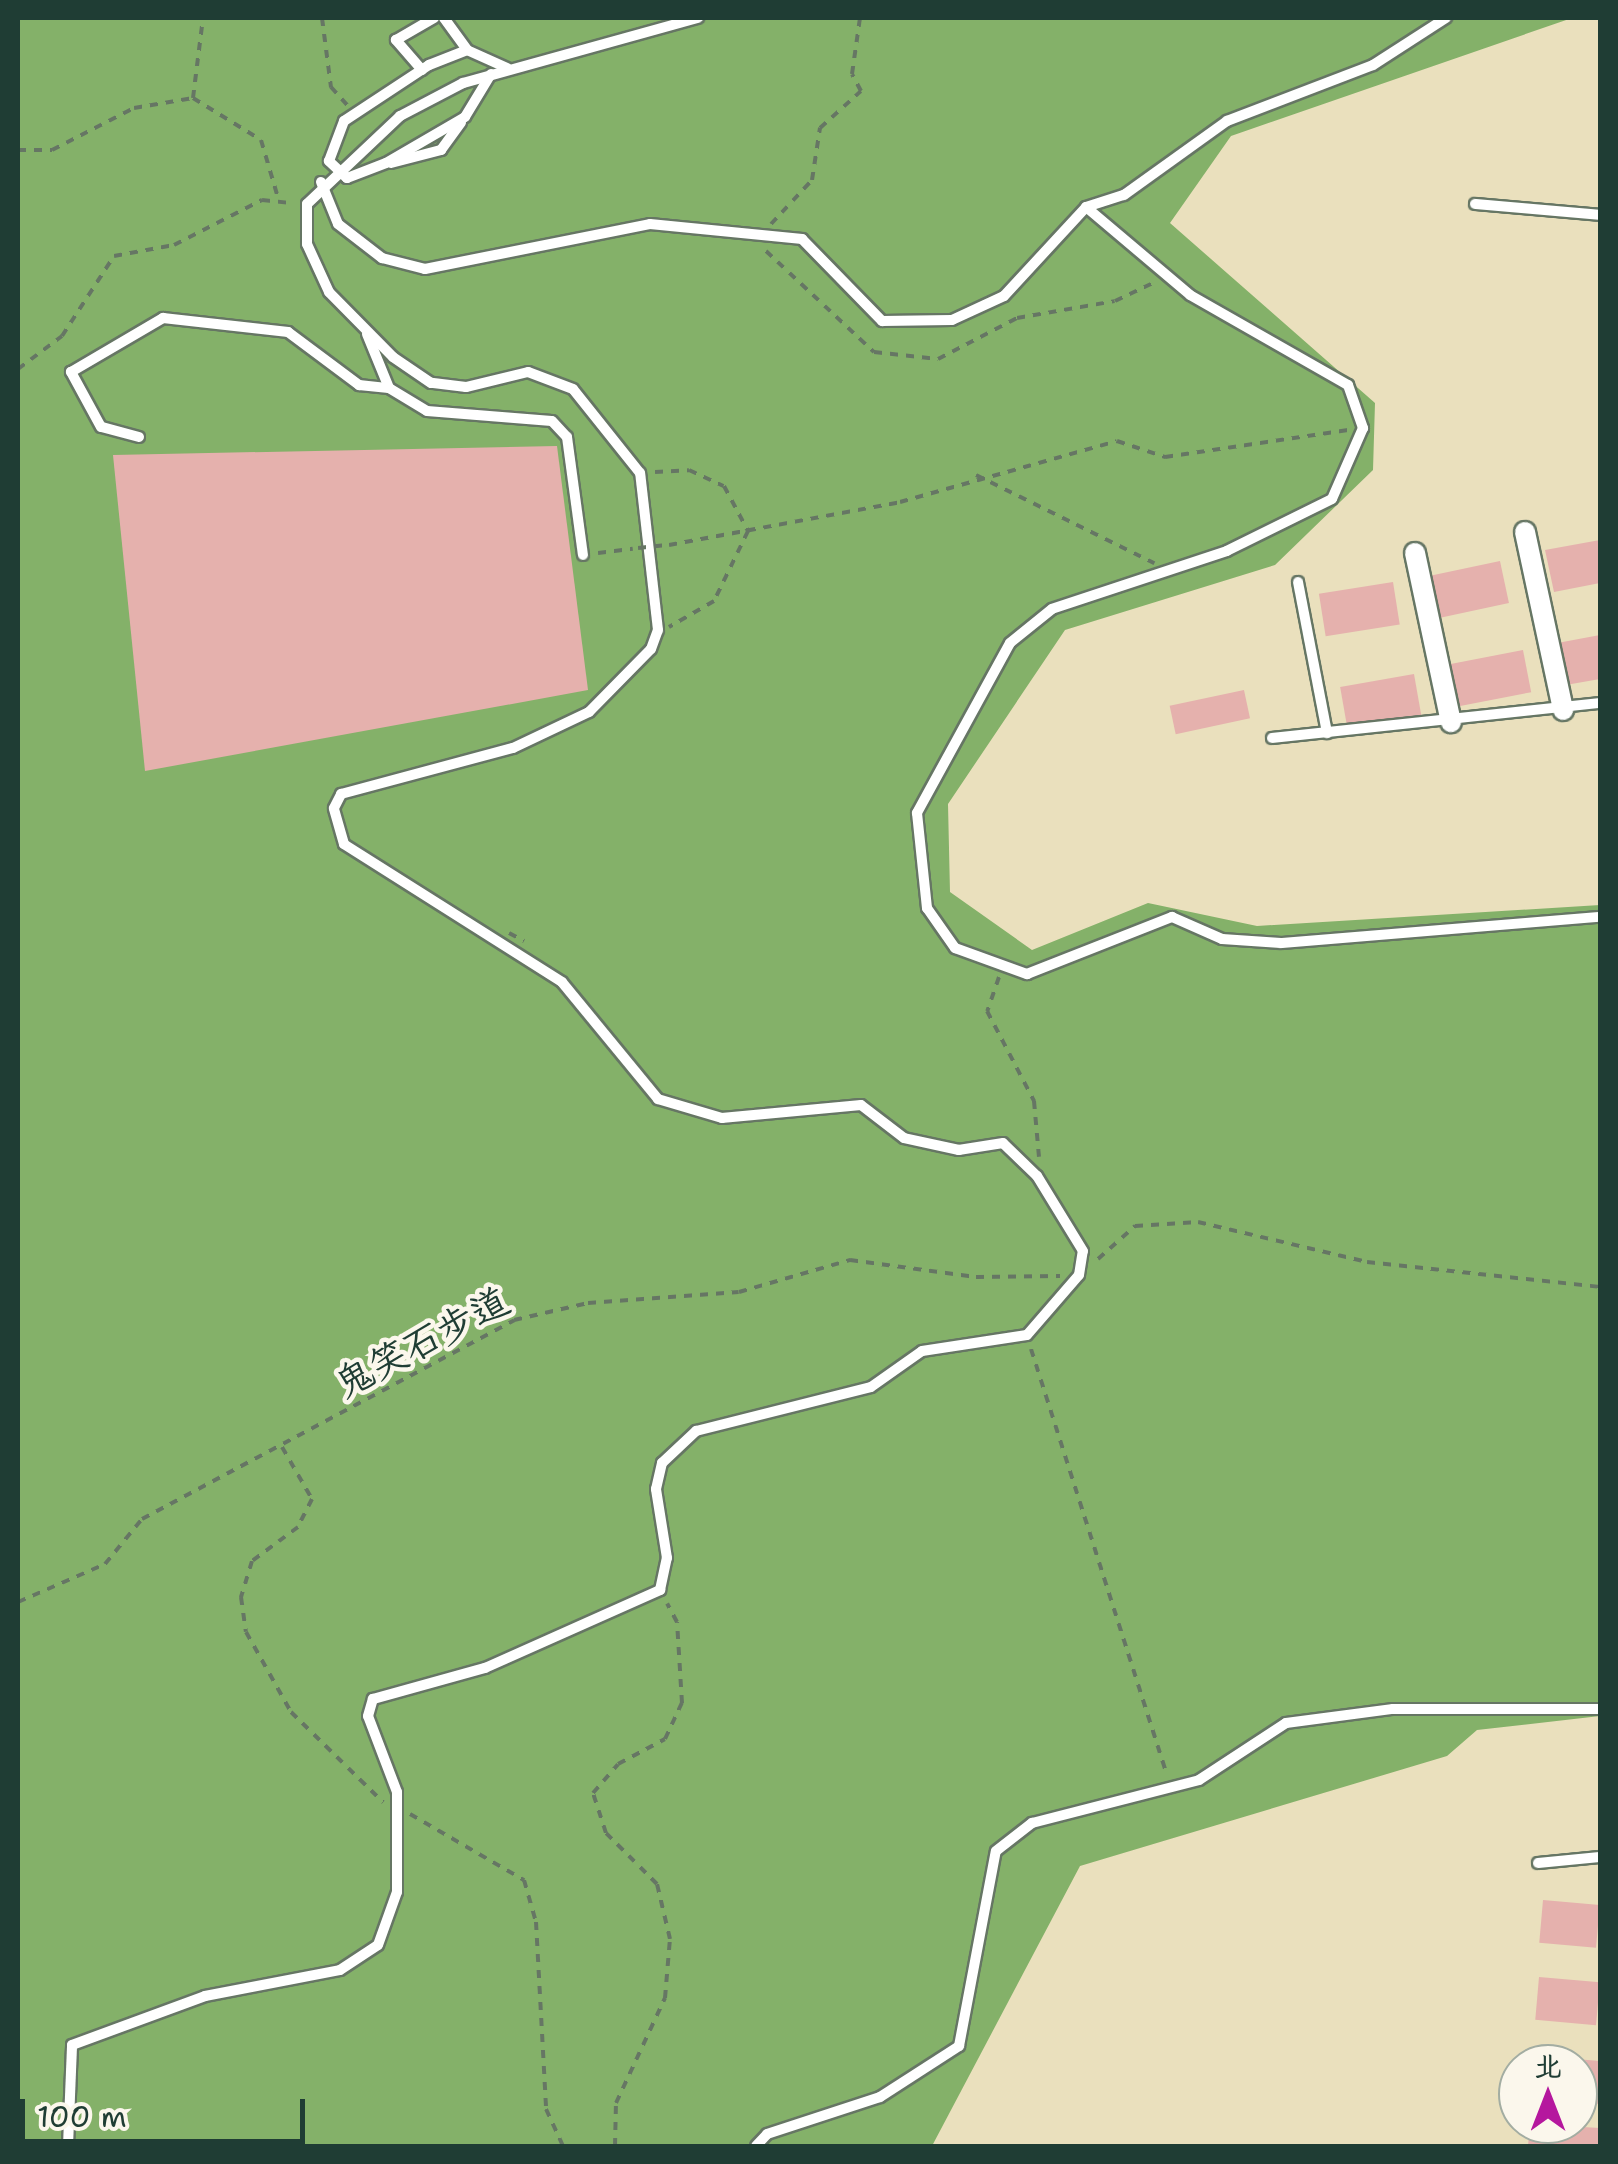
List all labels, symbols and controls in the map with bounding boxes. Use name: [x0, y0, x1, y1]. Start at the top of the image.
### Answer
street label: 鬼笑石步道: [327, 1277, 517, 1407]
north arrow: [1498, 2044, 1598, 2144]
text: 北: [1534, 2047, 1562, 2085]
scale bar: [25, 2079, 310, 2141]
text: 100 m: [37, 2096, 127, 2137]

